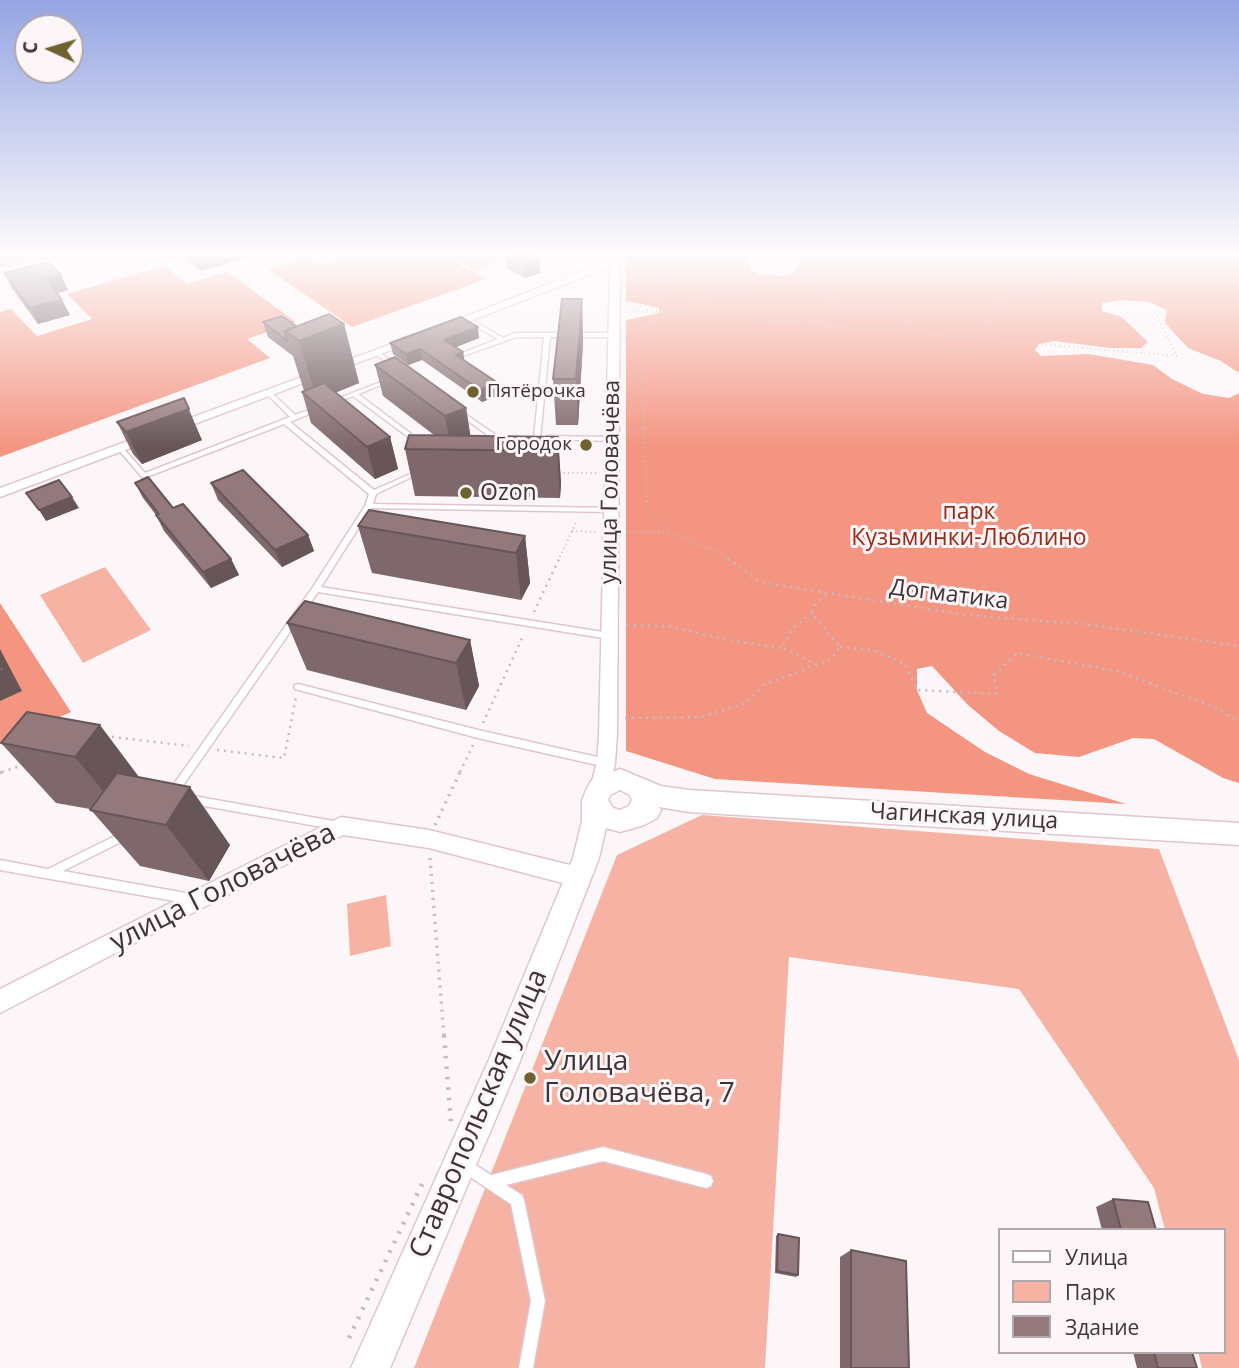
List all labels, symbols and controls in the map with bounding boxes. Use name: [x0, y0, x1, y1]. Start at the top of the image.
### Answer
north arrow: [14, 14, 84, 84]
text: С: [17, 41, 43, 55]
street label: улица Головачёва: [595, 380, 627, 584]
place label: Пятёрочка: [487, 381, 586, 403]
marker: Пятёрочка: [465, 384, 481, 400]
place label: Городок: [495, 434, 572, 456]
marker: Городок: [578, 437, 594, 453]
place label: Ozon: [480, 479, 537, 507]
marker: Ozon: [458, 485, 474, 501]
park label: парк Кузьминки-Люблино: [851, 498, 1087, 552]
street label: Догматика: [888, 574, 1010, 616]
street label: Чагинская улица: [869, 798, 1059, 836]
street label: улица Головачёва: [105, 817, 341, 959]
street label: Ставропольская улица: [403, 965, 555, 1263]
place label: Улица Головачёва, 7: [544, 1045, 735, 1111]
marker: Улица Головачёва, 7: [522, 1070, 538, 1086]
legend: [998, 1228, 1225, 1354]
text: Улица: [1065, 1243, 1128, 1271]
text: Парк: [1065, 1278, 1116, 1306]
text: Здание: [1065, 1313, 1139, 1341]

